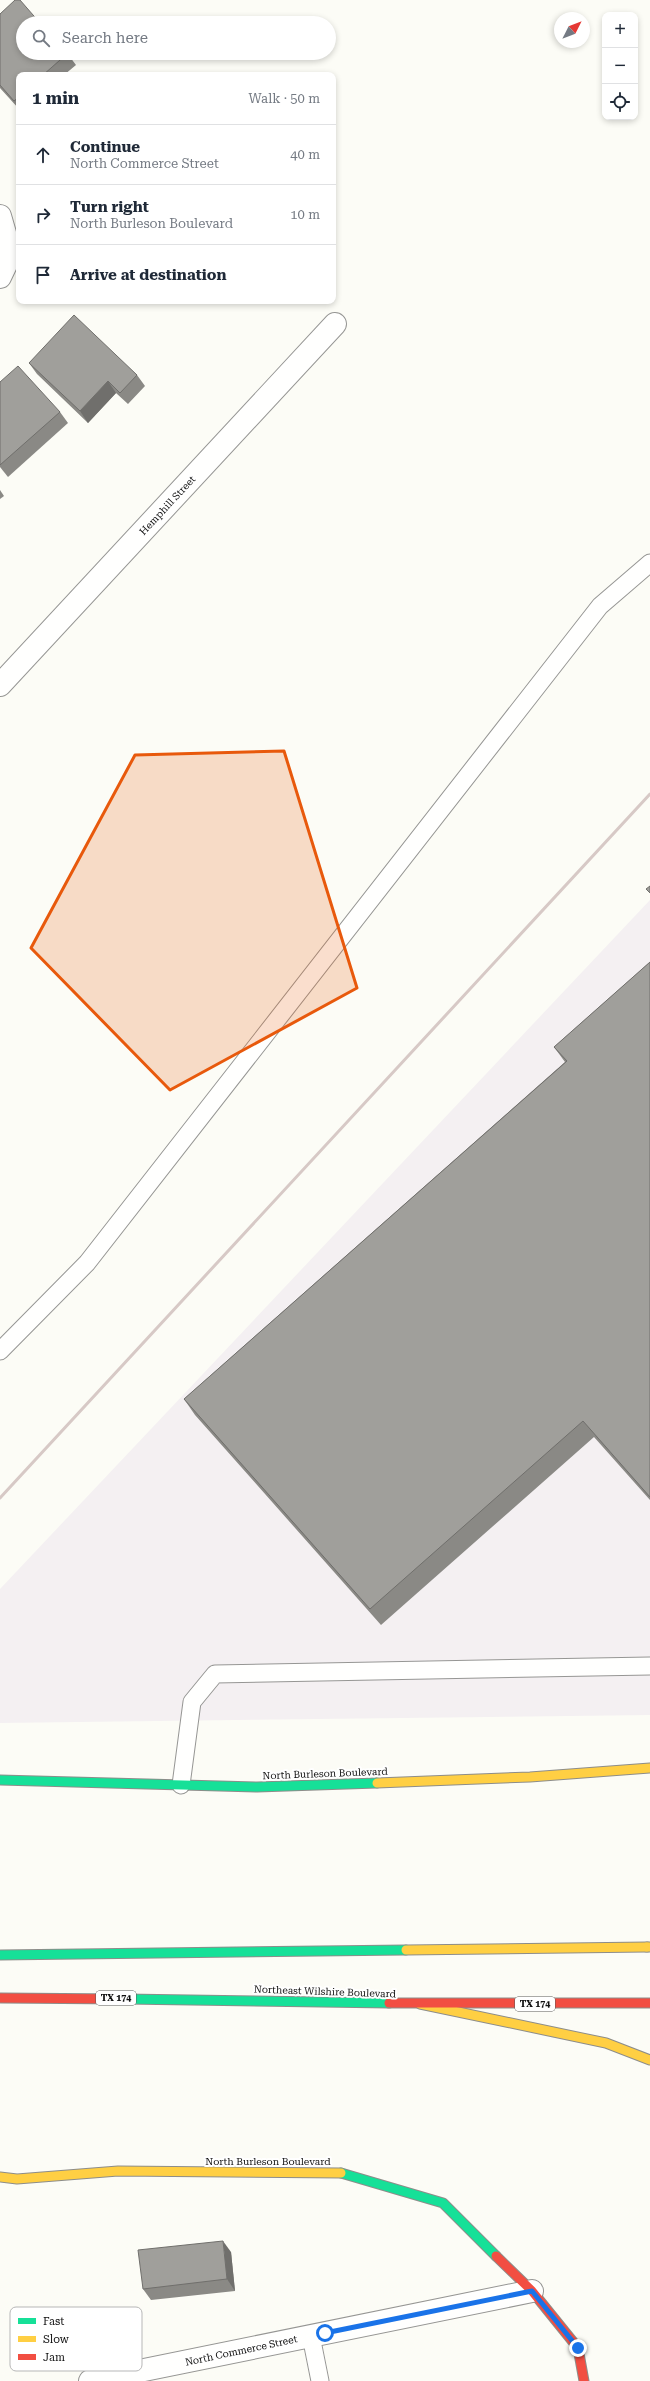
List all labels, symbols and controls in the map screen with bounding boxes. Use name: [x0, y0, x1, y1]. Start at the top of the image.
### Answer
north arrow: [554, 12, 590, 48]
map controls: [602, 12, 638, 120]
button: +: [602, 12, 638, 48]
search box: [16, 16, 336, 60]
icon: search: [30, 27, 52, 49]
text: Search here: [62, 29, 148, 47]
button: −: [602, 48, 638, 84]
button: locate: [602, 84, 638, 120]
text: 1 min: [32, 88, 79, 108]
text: Walk · 50 m: [248, 91, 320, 106]
text: Continue: [70, 138, 140, 156]
icon: ahead: [32, 144, 54, 166]
text: 40 m: [290, 147, 320, 162]
text: North Commerce Street: [70, 156, 219, 171]
text: Turn right: [70, 198, 149, 216]
icon: right: [32, 204, 54, 226]
text: 10 m: [290, 207, 320, 222]
text: North Burleson Boulevard: [70, 216, 233, 231]
icon: arrive: [32, 264, 54, 286]
text: Arrive at destination: [70, 266, 226, 284]
street label: Hemphill Street: [137, 473, 198, 537]
street label: North Burleson Boulevard: [262, 1766, 388, 1781]
street label: Northeast Wilshire Boulevard: [254, 1984, 397, 1999]
road number: TX 174: [96, 1991, 136, 2005]
road number: TX 174: [515, 1997, 555, 2011]
street label: North Burleson Boulevard: [205, 2156, 331, 2167]
legend: [10, 2307, 142, 2371]
text: Fast: [43, 2315, 64, 2328]
route start: [316, 2324, 334, 2342]
text: Slow: [43, 2333, 70, 2346]
street label: North Commerce Street: [184, 2333, 298, 2368]
route end: [569, 2339, 587, 2357]
text: Jam: [43, 2351, 65, 2364]

